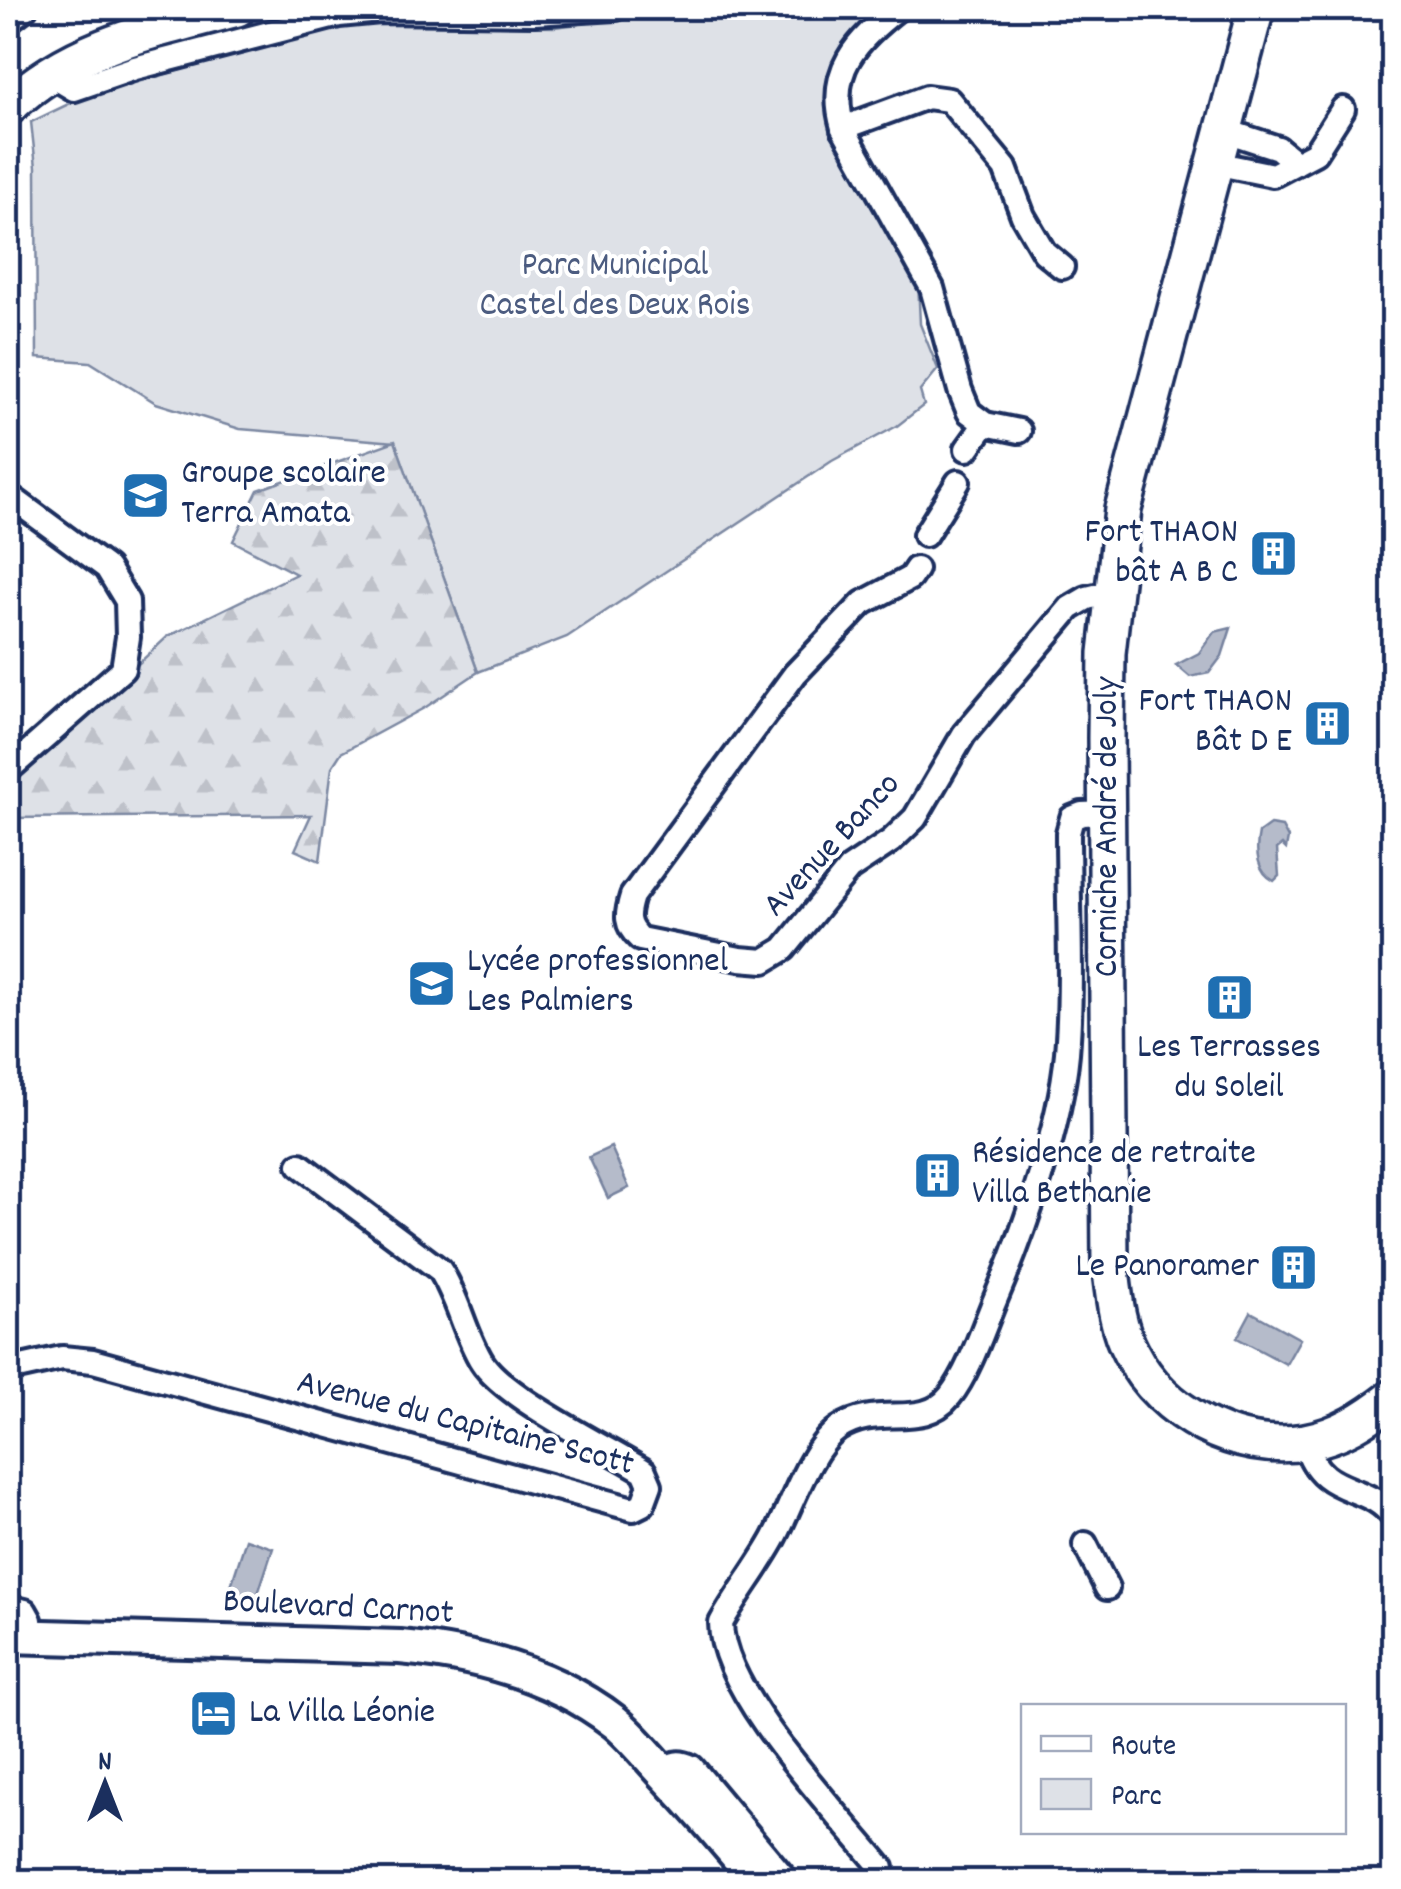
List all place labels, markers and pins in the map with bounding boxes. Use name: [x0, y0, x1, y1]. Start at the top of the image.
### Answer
place label: Groupe scolaire Terra Amata: [181, 450, 386, 540]
school or university icon: Groupe scolaire Terra Amata: [120, 469, 172, 521]
place label: Fort THAON bât A B C: [1084, 509, 1238, 599]
building icon: Fort THAON bât A B C: [1247, 528, 1299, 580]
place label: Fort THAON Bât D E: [1138, 678, 1292, 768]
building icon: Fort THAON Bât D E: [1301, 697, 1353, 749]
place label: Lycée professionnel Les Palmiers: [467, 938, 728, 1028]
school or university icon: Lycée professionnel Les Palmiers: [406, 957, 458, 1009]
building icon: Les Terrasses du Soleil: [1203, 971, 1255, 1023]
place label: Les Terrasses du Soleil: [1137, 1024, 1321, 1114]
place label: Résidence de retraite Villa Bethanie: [972, 1130, 1256, 1220]
building icon: Résidence de retraite Villa Bethanie: [911, 1149, 963, 1201]
building icon: Le Panoramer: [1268, 1242, 1320, 1294]
place label: Le Panoramer: [1075, 1243, 1259, 1293]
hotel icon: La Villa Léonie: [188, 1688, 240, 1740]
place label: La Villa Léonie: [249, 1689, 435, 1739]

